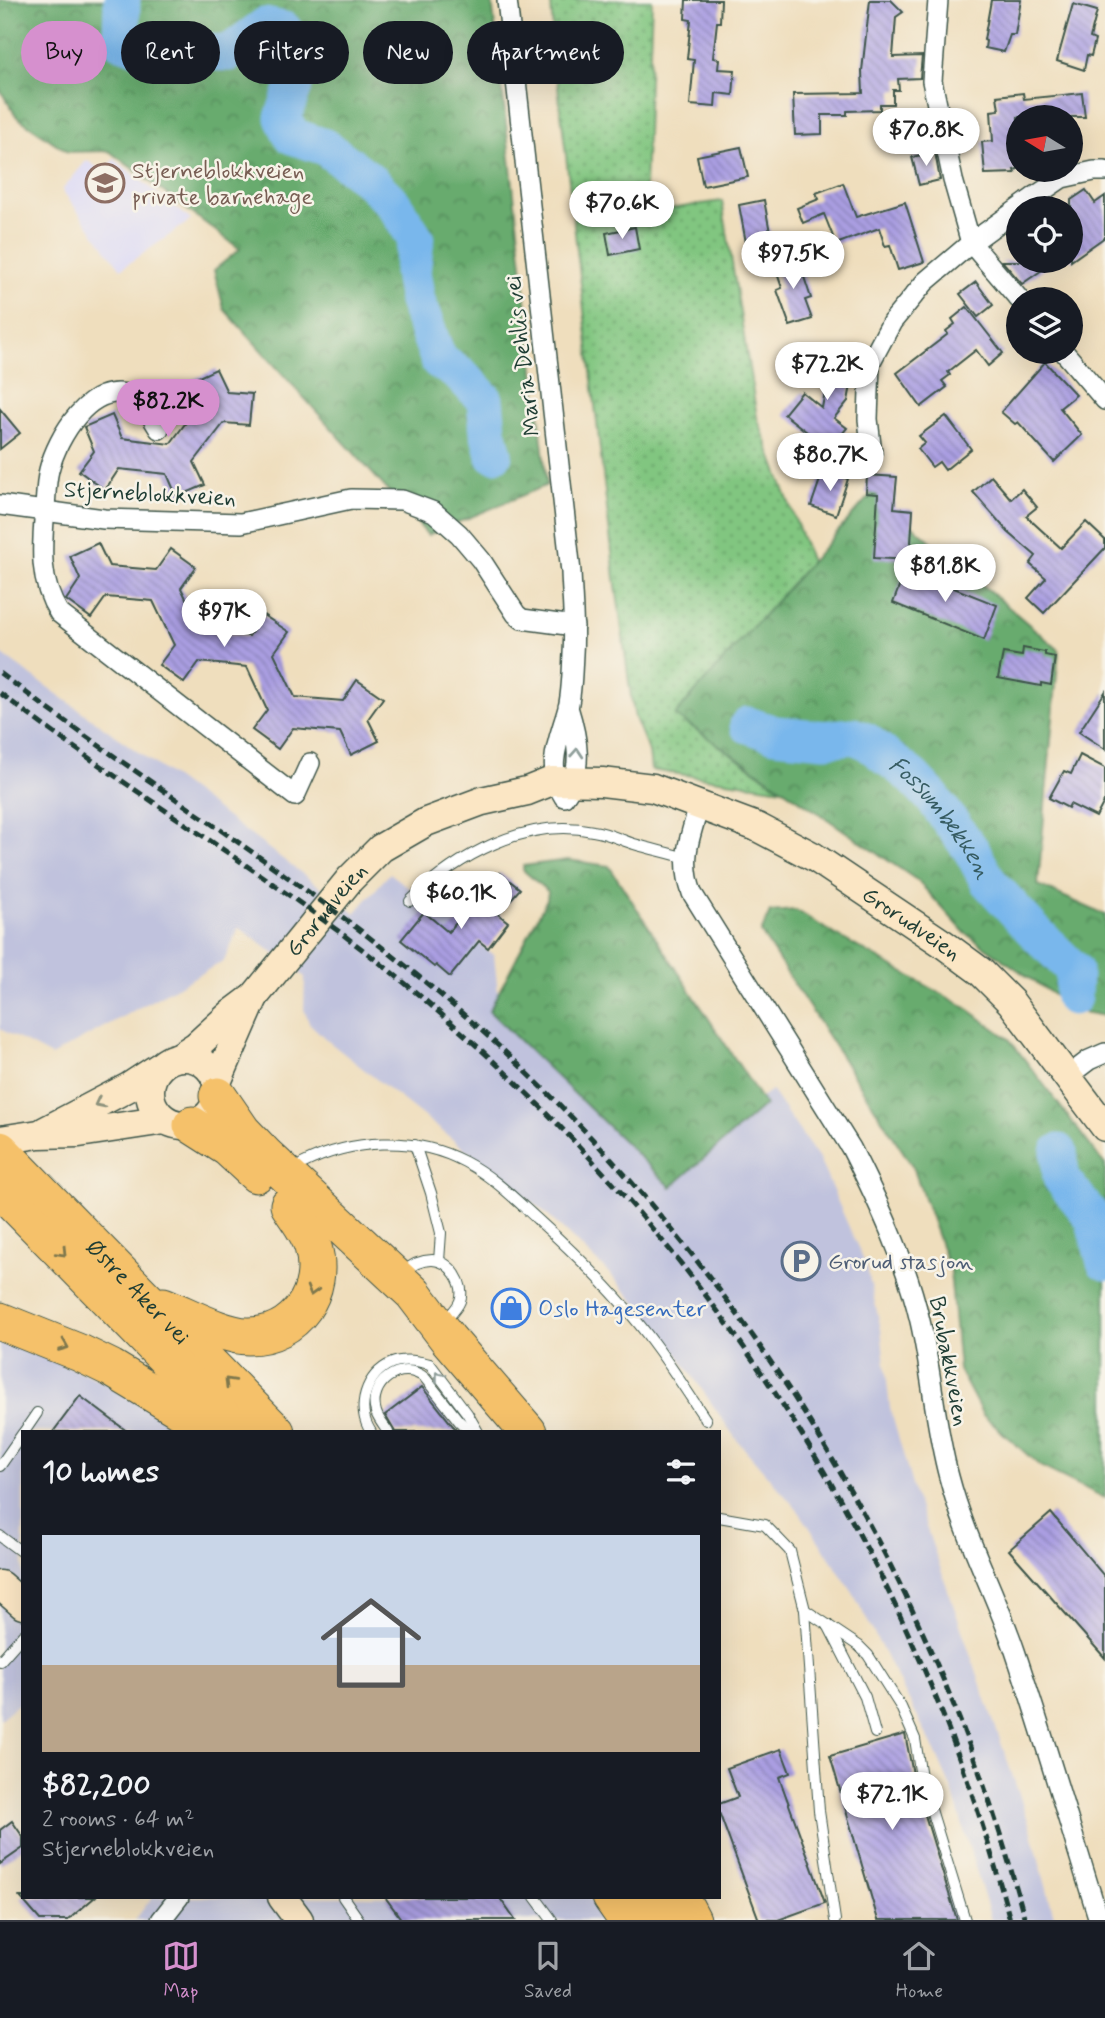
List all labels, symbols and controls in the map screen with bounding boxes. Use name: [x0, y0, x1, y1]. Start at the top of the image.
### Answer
chip: Buy: [21, 21, 107, 84]
chip: Rent: [121, 21, 220, 84]
chip: Filters: [234, 21, 349, 84]
chip: New: [363, 21, 453, 84]
chip: Apartment: [467, 21, 624, 84]
north arrow: [1006, 105, 1083, 182]
map controls: [1006, 105, 1083, 364]
pin: $70.8K: [869, 108, 983, 168]
text: $70.8K: [889, 116, 963, 146]
place label: Stjerneblokkveien private barnehage: [132, 157, 313, 215]
school or university icon: Stjerneblokkveien private barnehage: [84, 162, 126, 204]
pin: $70.6K: [565, 182, 679, 241]
text: $70.6K: [585, 189, 659, 219]
button: locate: [1006, 196, 1083, 273]
pin: $97.5K: [736, 232, 850, 291]
text: $97.5K: [757, 239, 829, 269]
street label: Maria Dehlis vei: [499, 274, 549, 438]
button: layers: [1006, 287, 1083, 364]
pin: $72.2K: [770, 342, 884, 402]
text: $72.2K: [791, 350, 863, 380]
pin: $82.2K: [111, 380, 225, 439]
text: $82.2K: [133, 387, 203, 417]
pin: $80.7K: [773, 434, 887, 493]
text: $80.7K: [793, 441, 867, 471]
street label: Stjerneblokkveien: [63, 476, 237, 514]
pin: $81.8K: [888, 544, 1002, 604]
text: $81.8K: [910, 552, 980, 582]
pin: $97K: [183, 590, 265, 649]
text: $97K: [198, 597, 250, 627]
one-way arrow: [569, 747, 584, 758]
water label: Fossumbekken: [882, 750, 998, 885]
street label: Grorudveien: [280, 857, 375, 964]
pin: $60.1K: [404, 872, 518, 931]
text: $60.1K: [426, 879, 496, 909]
street label: Grorudveien: [855, 880, 966, 969]
one-way arrow: [94, 1094, 106, 1108]
street label: Østre Aker vei: [79, 1234, 196, 1352]
parking icon: Grorud stasjon: [780, 1240, 822, 1282]
one-way arrow: [53, 1243, 66, 1256]
place label: Grorud stasjon: [828, 1248, 973, 1278]
one-way arrow: [306, 1284, 320, 1296]
shop icon: Oslo Hagesenter: [490, 1287, 532, 1329]
street label: Brubakkveien: [921, 1294, 975, 1429]
place label: Oslo Hagesenter: [538, 1295, 707, 1325]
one-way arrow: [57, 1337, 69, 1351]
one-way arrow: [435, 1371, 447, 1384]
one-way arrow: [224, 1377, 237, 1390]
text: 10 homes: [42, 1453, 159, 1492]
icon: filters: [662, 1453, 700, 1491]
icon: home: [308, 1580, 434, 1706]
text: $82,200: [42, 1766, 151, 1805]
pin: $72.1K: [835, 1772, 949, 1832]
text: $72.1K: [857, 1780, 927, 1810]
text: 2 rooms · 64 m²: [42, 1805, 194, 1835]
text: Stjerneblokkveien: [42, 1835, 214, 1865]
tab: Map: [162, 1937, 200, 2004]
tab: Saved: [524, 1937, 572, 2004]
tab: Home: [896, 1937, 943, 2004]

